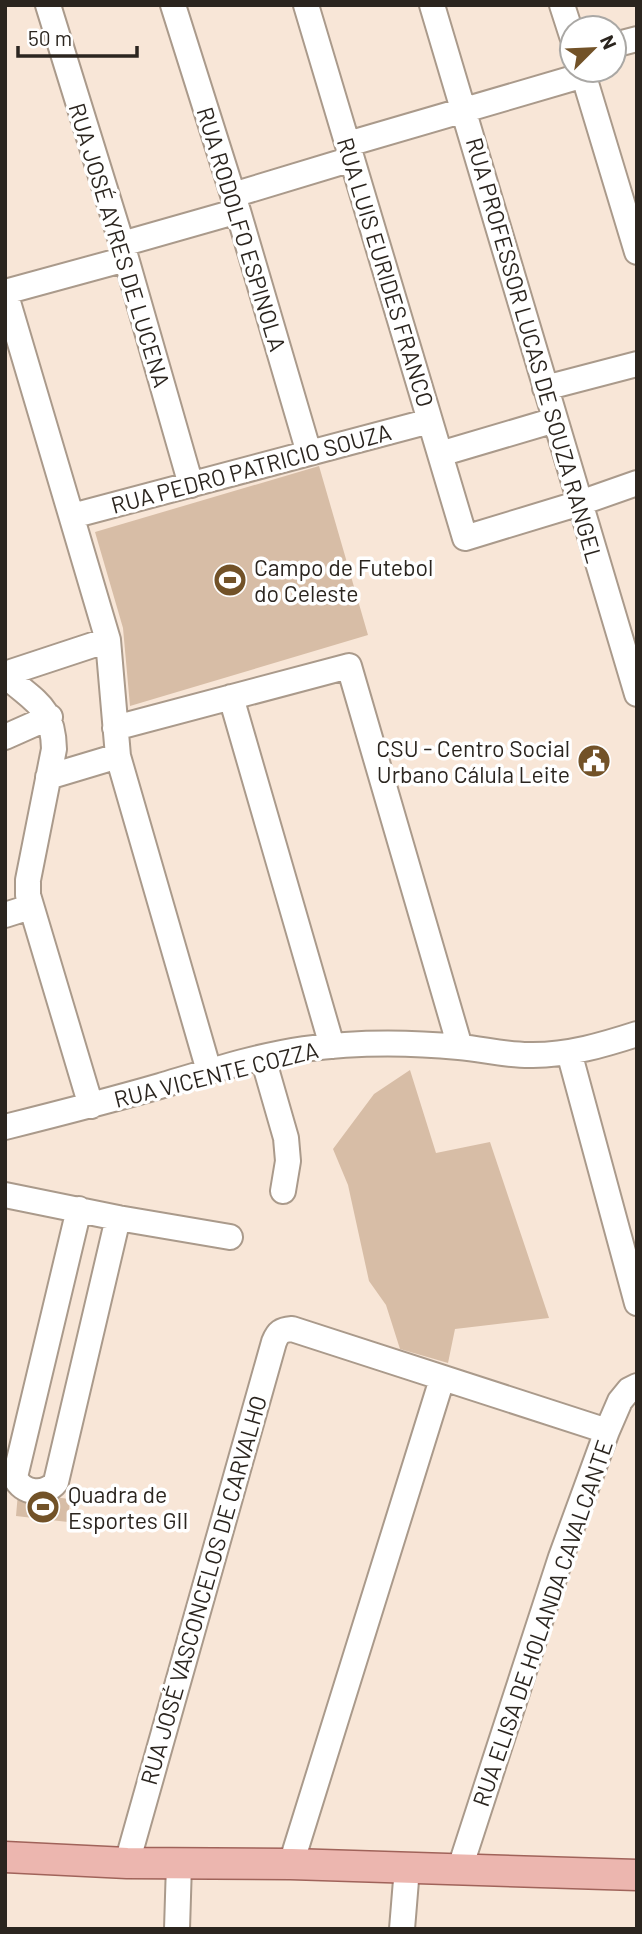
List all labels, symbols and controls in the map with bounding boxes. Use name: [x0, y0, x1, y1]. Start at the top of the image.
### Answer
scale bar: [18, 14, 136, 58]
north arrow: [558, 14, 628, 84]
text: 50 m: [28, 25, 72, 50]
text: N: [596, 31, 622, 52]
street label: RUA JOSÉ AYRES DE LUCENA: [63, 100, 177, 391]
street label: RUA RODOLFO ESPINOLA: [191, 103, 293, 355]
street label: RUA LUIS EURIDES FRANCO: [332, 134, 440, 410]
street label: RUA PROFESSOR LUCAS DE SOUZA RANGEL: [461, 134, 609, 566]
street label: RUA PEDRO PATRICIO SOUZA: [108, 417, 394, 519]
place label: Campo de Futebol do Celeste: [254, 553, 433, 607]
sports icon: Campo de Futebol do Celeste: [211, 561, 249, 599]
place label: CSU - Centro Social Urbano Cálula Leite: [376, 734, 570, 788]
public building icon: CSU - Centro Social Urbano Cálula Leite: [575, 742, 613, 780]
street label: RUA VICENTE COZZA: [111, 1035, 321, 1113]
street label: RUA JOSÉ VASCONCELOS DE CARVALHO: [134, 1392, 272, 1788]
street label: RUA ELISA DE HOLANDA CAVALCANTE: [466, 1436, 618, 1810]
place label: Quadra de Esportes GII: [68, 1480, 189, 1534]
sports icon: Quadra de Esportes GII: [24, 1488, 62, 1526]

